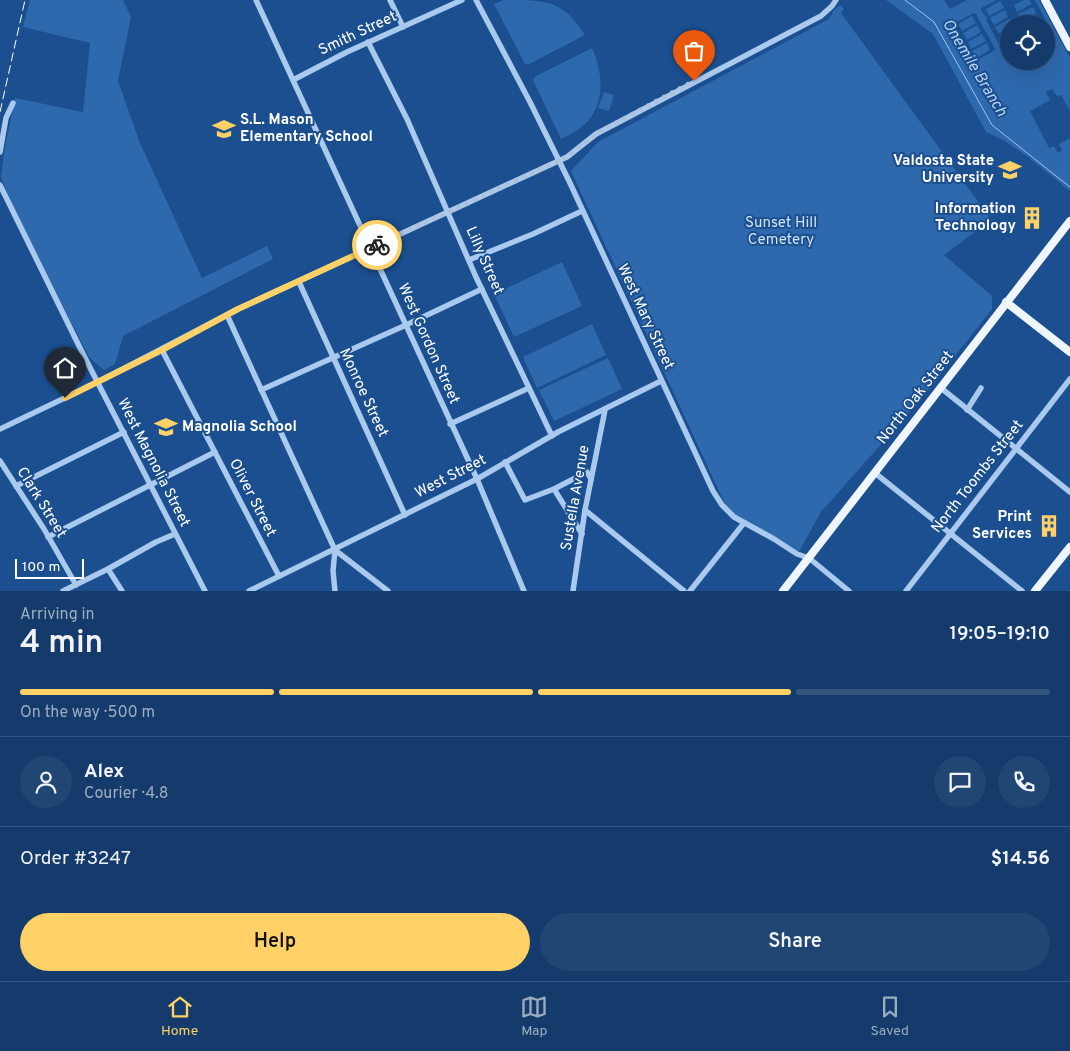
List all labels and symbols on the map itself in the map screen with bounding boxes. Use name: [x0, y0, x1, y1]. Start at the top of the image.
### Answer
street label: Smith Street: [316, 8, 400, 60]
water label: Onemile Branch: [937, 16, 1011, 121]
pin: [673, 30, 715, 81]
place label: S.L. Mason Elementary School: [240, 111, 373, 147]
school or university icon: S.L. Mason Elementary School: [211, 116, 237, 142]
place label: Valdosta State University: [893, 152, 994, 188]
school or university icon: Valdosta State University: [997, 157, 1023, 183]
place label: Information Technology: [935, 200, 1016, 236]
building icon: Information Technology: [1019, 205, 1045, 231]
park label: Sunset Hill Cemetery: [745, 214, 817, 250]
courier: [352, 220, 402, 270]
street label: Lilly Street: [461, 224, 507, 298]
street label: West Mary Street: [612, 261, 678, 373]
street label: West Gordon Street: [393, 281, 463, 407]
street label: Monroe Street: [334, 345, 392, 441]
pin: [44, 347, 86, 398]
street label: North Oak Street: [874, 347, 958, 449]
street label: West Magnolia Street: [112, 395, 194, 531]
school or university icon: Magnolia School: [153, 414, 179, 440]
street label: North Toombs Street: [928, 416, 1028, 538]
place label: Magnolia School: [182, 418, 297, 437]
street label: Sustella Avenue: [557, 444, 595, 552]
street label: West Street: [412, 451, 490, 503]
street label: Oliver Street: [224, 456, 280, 540]
street label: Clark Street: [12, 464, 70, 542]
place label: Print Services: [972, 508, 1032, 544]
building icon: Print Services: [1036, 513, 1062, 539]
scale bar: [15, 556, 84, 579]

